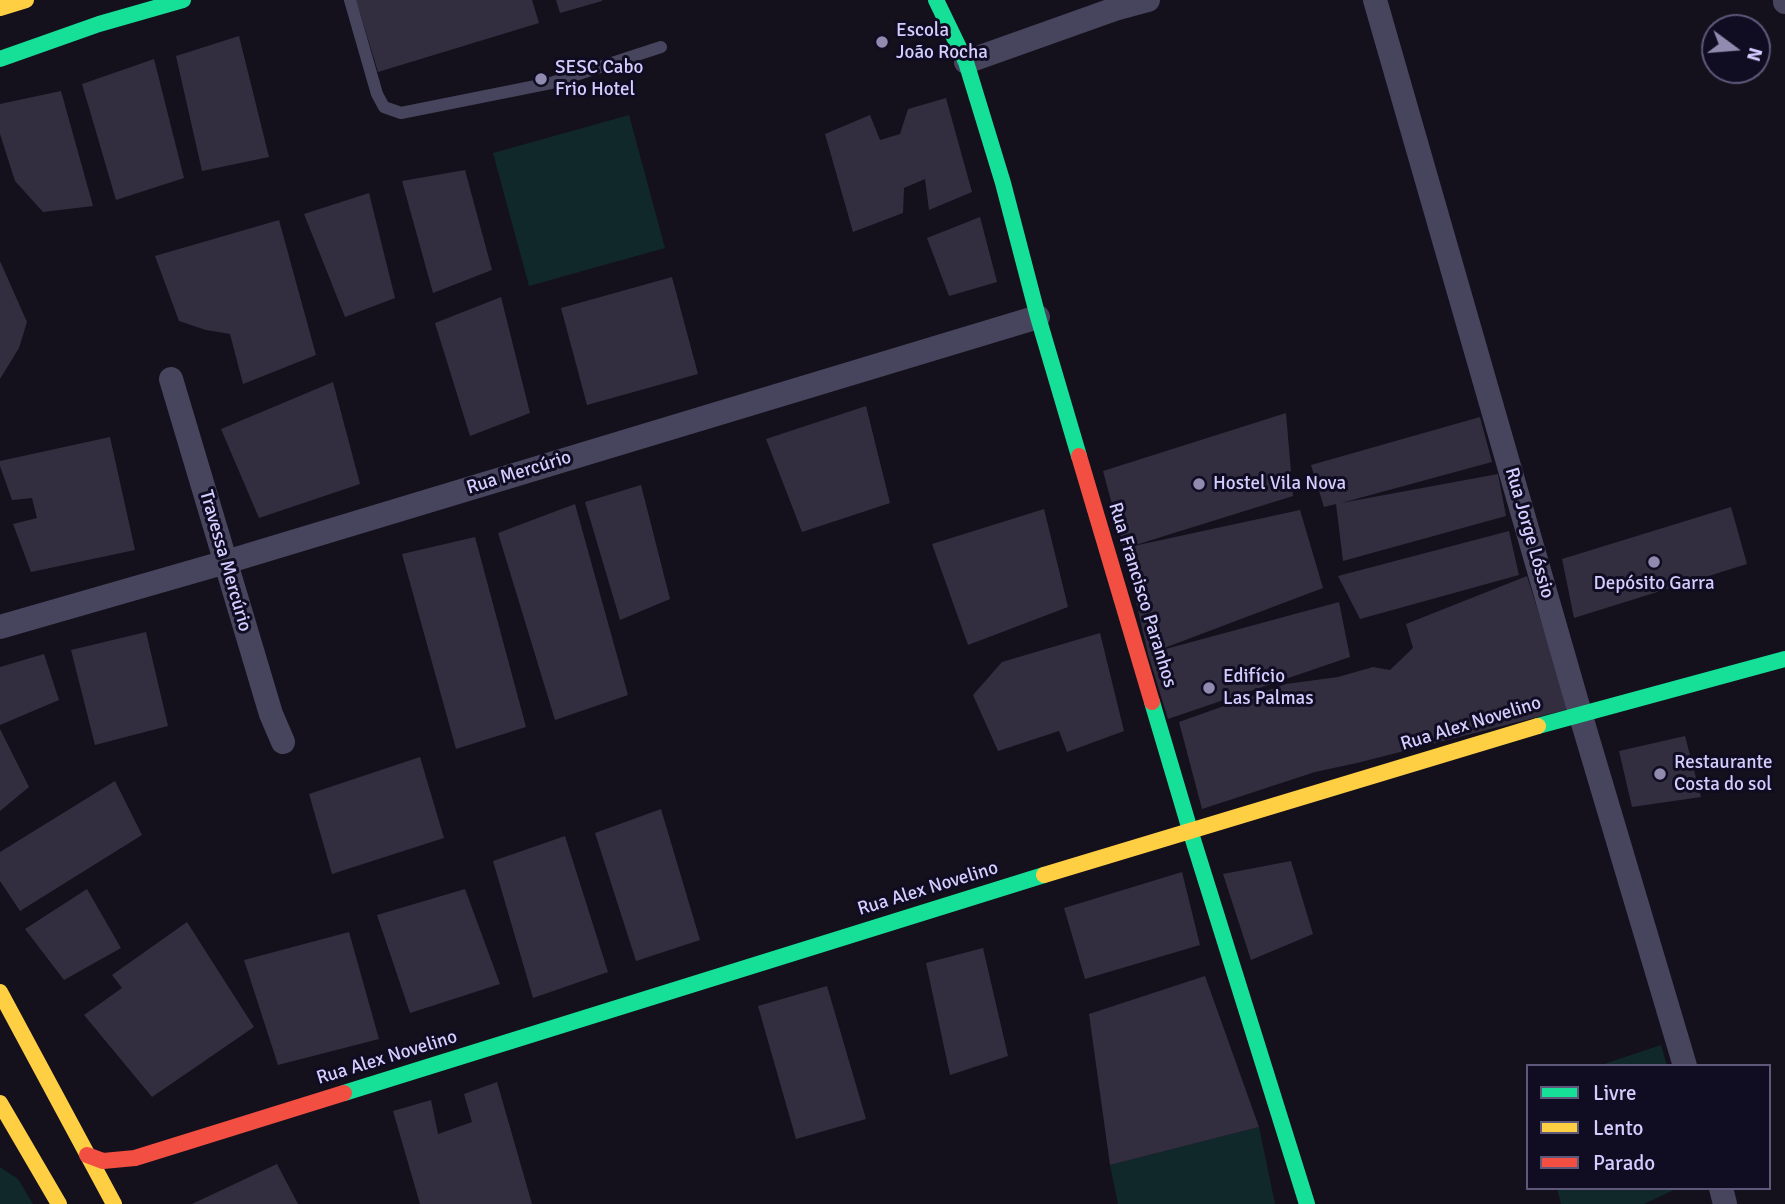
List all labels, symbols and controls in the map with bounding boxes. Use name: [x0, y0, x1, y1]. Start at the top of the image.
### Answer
north arrow: [1701, 14, 1771, 84]
place label: Escola João Rocha: [896, 20, 988, 64]
marker: Escola João Rocha: [874, 34, 890, 50]
text: N: [1741, 45, 1768, 64]
place label: SESC Cabo Frio Hotel: [555, 57, 643, 101]
marker: SESC Cabo Frio Hotel: [533, 71, 549, 87]
street label: Rua Mercúrio: [464, 446, 574, 500]
street label: Rua Jorge Lóssio: [1499, 465, 1559, 601]
place label: Hostel Vila Nova: [1213, 473, 1346, 495]
marker: Hostel Vila Nova: [1191, 476, 1207, 492]
street label: Travessa Mercúrio: [194, 488, 256, 634]
street label: Rua Francisco Paranhos: [1103, 500, 1181, 690]
marker: Depósito Garra: [1646, 554, 1662, 570]
place label: Depósito Garra: [1593, 573, 1715, 595]
place label: Edifício Las Palmas: [1223, 666, 1314, 710]
marker: Edifício Las Palmas: [1201, 680, 1217, 696]
street label: Rua Alex Novelino: [1398, 692, 1544, 756]
place label: Restaurante Costa do sol: [1674, 752, 1772, 796]
marker: Restaurante Costa do sol: [1652, 766, 1668, 782]
street label: Rua Alex Novelino: [855, 857, 1001, 921]
street label: Rua Alex Novelino: [314, 1026, 460, 1090]
legend: [1526, 1064, 1771, 1190]
text: Livre: [1593, 1080, 1636, 1106]
text: Lento: [1593, 1115, 1643, 1141]
text: Parado: [1593, 1150, 1655, 1176]

